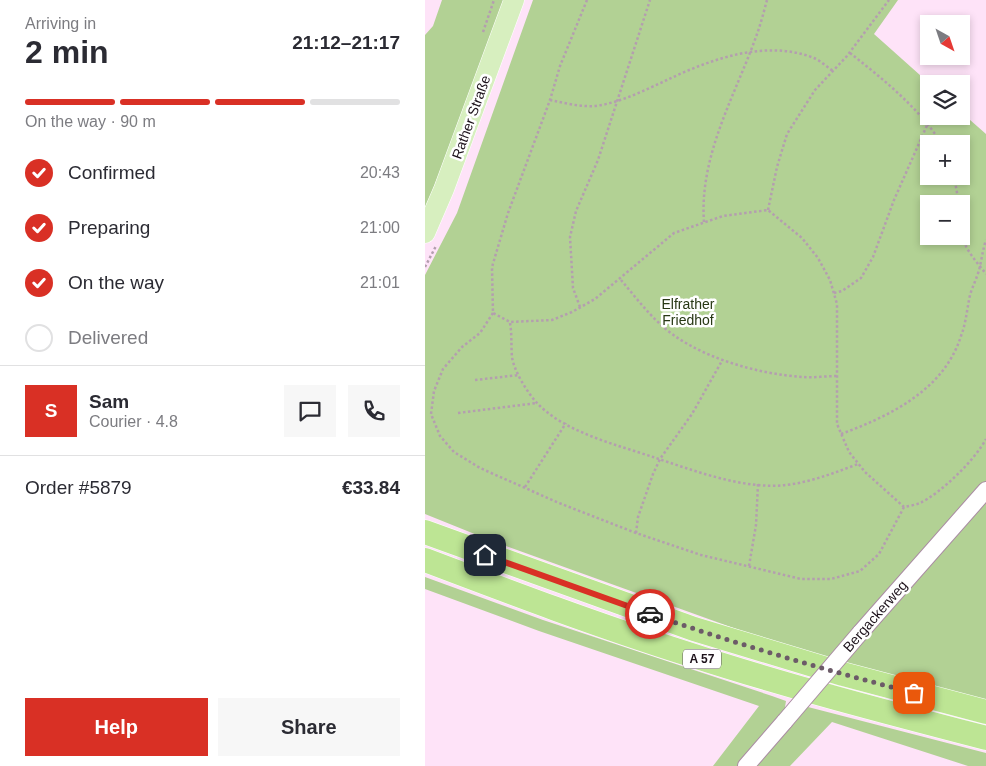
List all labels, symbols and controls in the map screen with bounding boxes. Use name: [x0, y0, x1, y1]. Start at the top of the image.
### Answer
text: Arriving in: [25, 15, 96, 32]
north arrow: [920, 15, 970, 65]
map controls: [920, 15, 970, 245]
text: 21:12–21:17: [292, 32, 400, 53]
text: 2 min: [25, 34, 109, 70]
street label: Rather Straße: [448, 73, 494, 161]
button: layers: [920, 75, 970, 125]
text: On the way · 90 m: [25, 113, 156, 130]
button: +: [920, 135, 970, 185]
icon: check: [25, 159, 53, 187]
text: Confirmed: [68, 162, 156, 183]
text: 20:43: [360, 164, 400, 181]
button: −: [920, 195, 970, 245]
icon: check: [25, 214, 53, 242]
text: Preparing: [68, 217, 150, 238]
text: 21:00: [360, 219, 400, 236]
icon: check: [25, 269, 53, 297]
text: On the way: [68, 272, 164, 293]
text: 21:01: [360, 274, 400, 291]
park label: Elfrather Friedhof: [662, 296, 715, 328]
text: Delivered: [68, 327, 148, 348]
button: chat: [284, 385, 336, 437]
button: phone: [348, 385, 400, 437]
text: Sam: [89, 391, 129, 412]
text: S: [45, 400, 57, 421]
text: Courier · 4.8: [89, 413, 178, 430]
text: Order #5879: [25, 477, 132, 498]
text: €33.84: [342, 477, 400, 498]
pin: [464, 534, 506, 576]
icon: home: [471, 541, 499, 569]
street label: Bergackerweg: [840, 577, 910, 655]
courier: [625, 589, 675, 639]
icon: car: [636, 600, 664, 628]
road number: A 57: [683, 650, 721, 669]
pin: [893, 672, 935, 714]
icon: bag: [900, 679, 928, 707]
button: Help: [25, 698, 208, 756]
button: Share: [218, 698, 400, 756]

